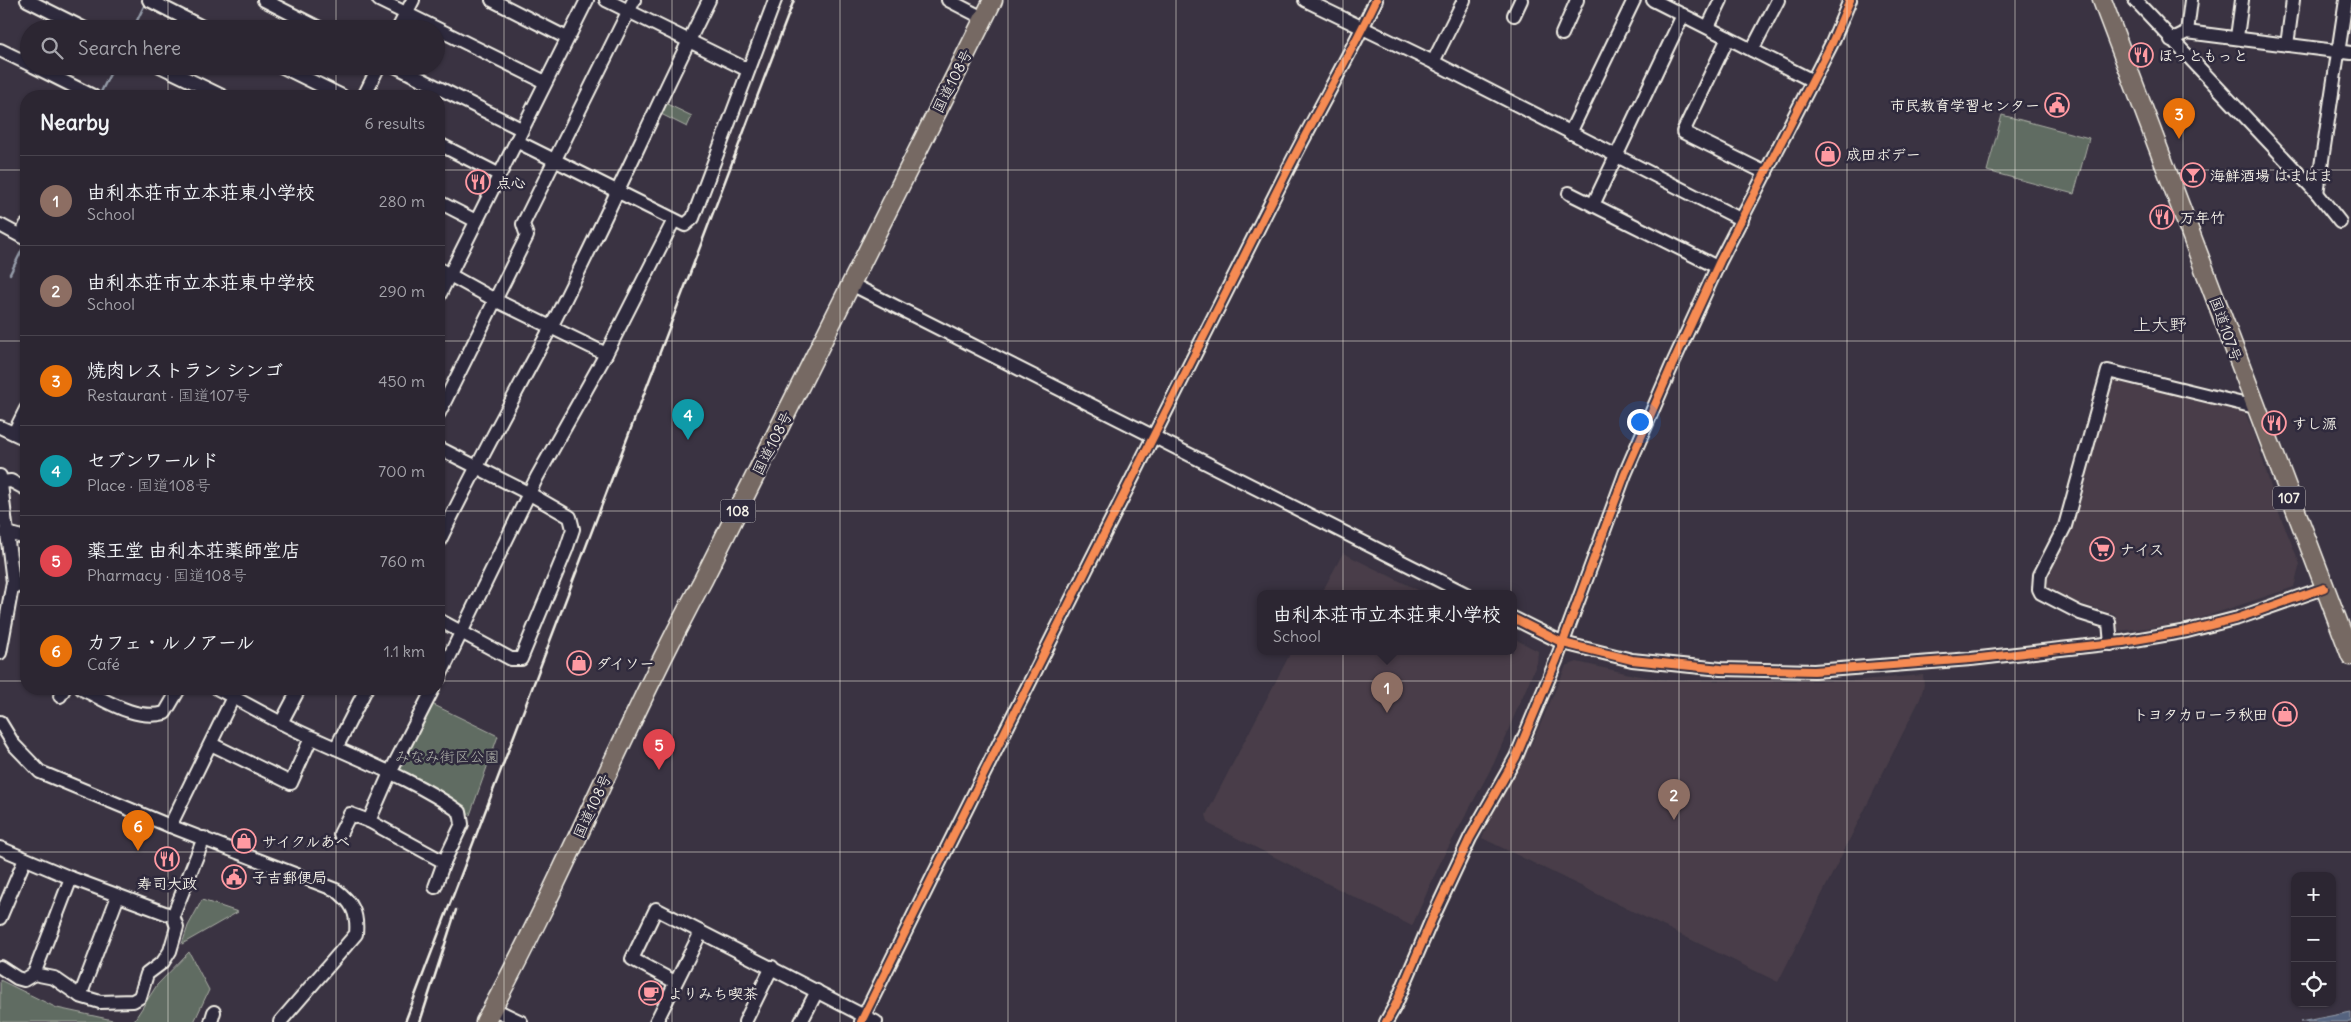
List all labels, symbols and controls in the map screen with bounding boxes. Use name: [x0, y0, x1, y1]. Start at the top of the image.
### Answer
search box: [20, 20, 445, 75]
icon: search: [38, 34, 66, 62]
text: Search here: [78, 36, 181, 60]
restaurant icon: ほっともっと: [2128, 42, 2154, 68]
street label: 国道108号: [928, 46, 976, 116]
place label: ほっともっと: [2158, 46, 2248, 65]
public building icon: 市民教育学習センター: [2044, 92, 2070, 118]
place label: 市民教育学習センター: [1890, 96, 2040, 115]
pin: 3: [2163, 98, 2195, 139]
text: Nearby: [40, 109, 110, 136]
text: 6 results: [364, 113, 425, 133]
shop icon: 成田ボデー: [1815, 141, 1841, 167]
place label: 成田ボデー: [1846, 145, 1921, 164]
bar icon: 海鮮酒場 はまはま: [2180, 162, 2206, 188]
place label: 海鮮酒場 はまはま: [2210, 166, 2334, 185]
restaurant icon: 点心: [465, 169, 491, 195]
place label: 点心: [496, 173, 526, 192]
text: 由利本荘市立本荘東小学校: [87, 180, 315, 204]
text: 1: [53, 191, 59, 211]
text: 280 m: [379, 191, 425, 211]
text: School: [87, 204, 135, 224]
restaurant icon: 万年竹: [2149, 204, 2175, 230]
place label: 万年竹: [2180, 208, 2225, 227]
text: 由利本荘市立本荘東中学校: [87, 270, 315, 294]
text: 2: [52, 281, 60, 301]
text: 290 m: [379, 281, 425, 301]
text: School: [87, 294, 135, 314]
street label: 国道107号: [2205, 294, 2247, 364]
district label: 上大野: [2133, 313, 2187, 336]
text: 焼肉レストラン シンゴ: [87, 358, 283, 382]
text: 3: [51, 371, 61, 391]
text: 450 m: [378, 371, 425, 391]
text: Restaurant · 国道107号: [87, 385, 250, 405]
pin: 4: [672, 399, 704, 440]
street label: 国道108号: [748, 408, 796, 478]
your location: [1627, 409, 1653, 435]
restaurant icon: すし源: [2261, 410, 2287, 436]
place label: すし源: [2292, 414, 2337, 433]
text: セブンワールド: [87, 448, 219, 472]
text: 4: [51, 461, 61, 481]
text: 700 m: [378, 461, 425, 481]
text: Place · 国道108号: [87, 475, 211, 495]
road number: 107: [2273, 486, 2305, 509]
road number: 108: [720, 500, 756, 522]
supermarket icon: ナイス: [2089, 536, 2115, 562]
text: 薬王堂 由利本荘薬師堂店: [87, 538, 301, 562]
place label: ナイス: [2120, 540, 2164, 559]
text: 5: [51, 551, 61, 571]
text: 760 m: [380, 551, 425, 571]
text: Pharmacy · 国道108号: [87, 565, 247, 585]
popup: [1257, 590, 1517, 655]
text: 由利本荘市立本荘東小学校: [1273, 602, 1501, 626]
text: School: [1273, 626, 1321, 646]
text: カフェ・ルノアール: [87, 630, 255, 654]
text: 6: [51, 641, 61, 661]
text: 1.1 km: [384, 641, 425, 661]
shop icon: ダイソー: [566, 650, 592, 676]
text: Café: [87, 654, 120, 674]
place label: ダイソー: [596, 654, 655, 673]
pin: 1: [1371, 672, 1403, 713]
shop icon: トヨタカローラ秋田: [2272, 701, 2298, 727]
place label: トヨタカローラ秋田: [2133, 705, 2268, 724]
pin: 5: [643, 729, 675, 770]
park label: みなみ街区公園: [394, 747, 500, 766]
street label: 国道108号: [569, 771, 615, 841]
pin: 2: [1658, 779, 1690, 820]
pin: 6: [122, 810, 154, 851]
shop icon: サイクルあべ: [231, 828, 257, 854]
place label: サイクルあべ: [262, 832, 350, 851]
restaurant icon: 寿司大政: [154, 846, 180, 872]
public building icon: 子吉郵便局: [221, 864, 247, 890]
place label: 子吉郵便局: [252, 868, 327, 887]
map controls: [2291, 872, 2336, 1007]
button: +: [2291, 872, 2336, 917]
place label: 寿司大政: [137, 874, 197, 893]
button: −: [2291, 917, 2336, 962]
button: locate: [2291, 962, 2336, 1007]
cafe icon: よりみち喫茶: [638, 980, 664, 1006]
place label: よりみち喫茶: [668, 984, 758, 1003]

